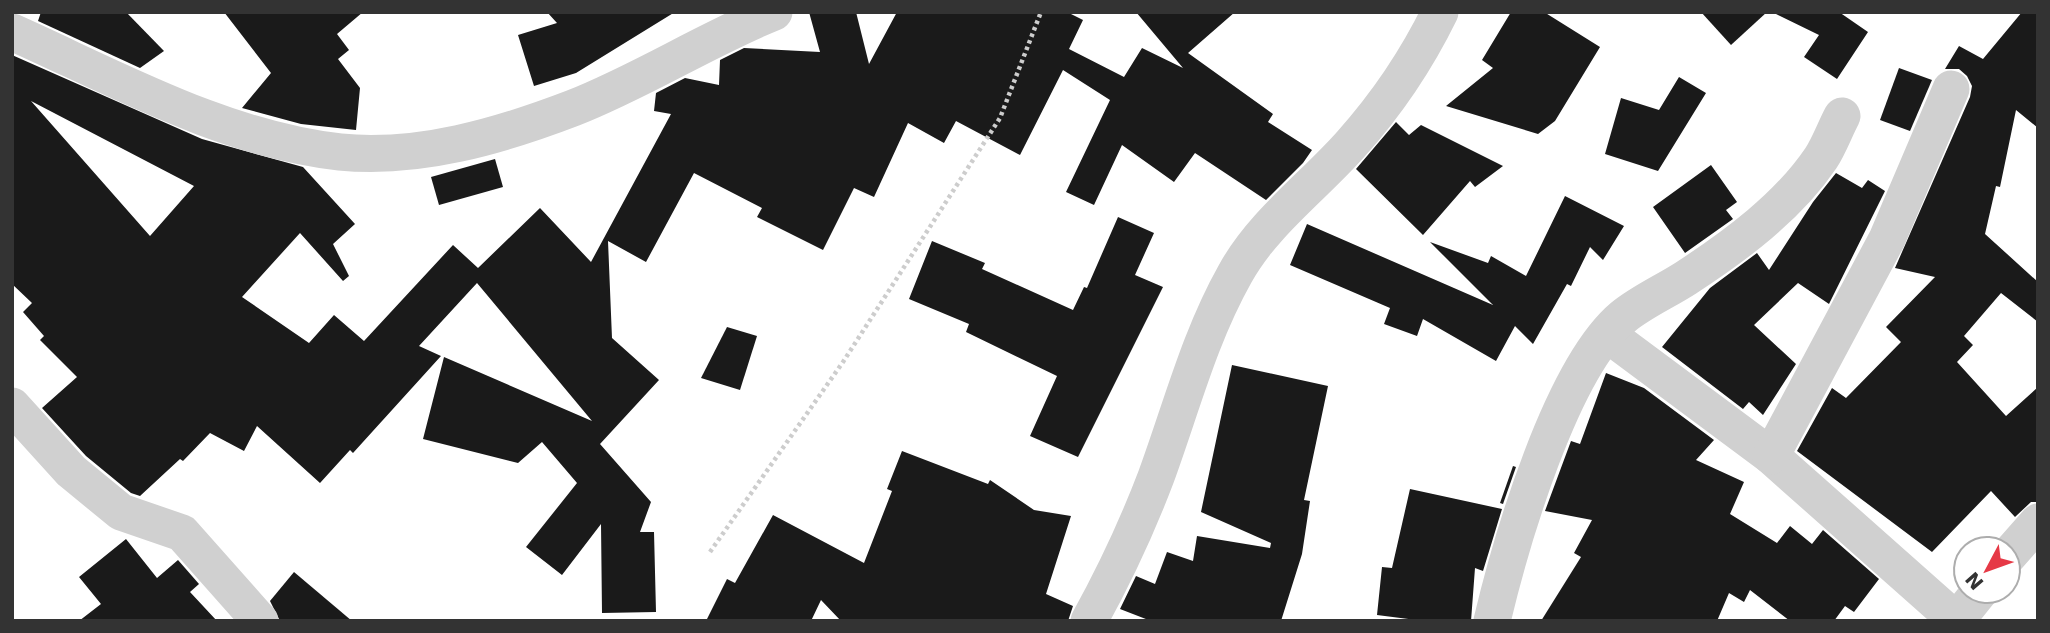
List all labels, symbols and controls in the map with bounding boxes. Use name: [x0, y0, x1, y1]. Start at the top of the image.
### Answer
north arrow: [1952, 535, 2022, 605]
text: N: [1961, 568, 1988, 594]

